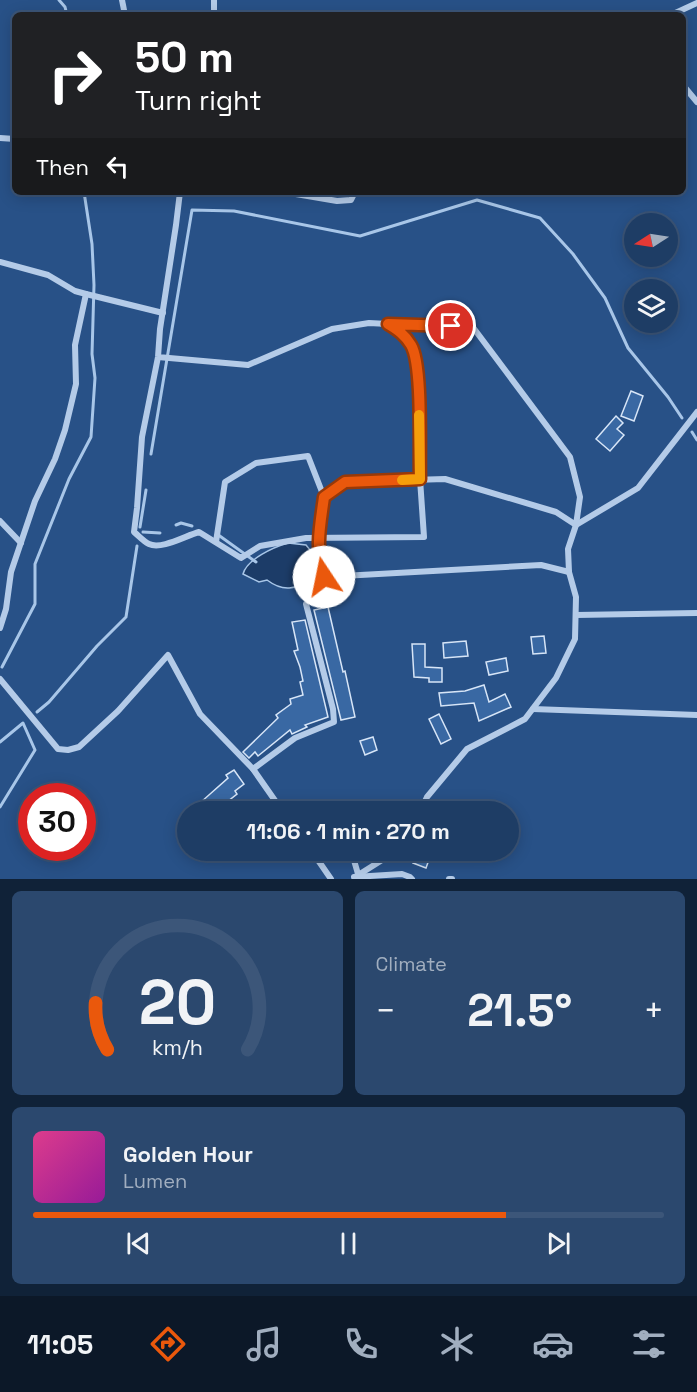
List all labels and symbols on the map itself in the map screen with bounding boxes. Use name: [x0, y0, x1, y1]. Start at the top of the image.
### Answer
north arrow: [624, 213, 678, 267]
pin: [425, 300, 476, 351]
position arrow: [292, 545, 356, 609]
speed limit sign: 30: [18, 783, 96, 861]

